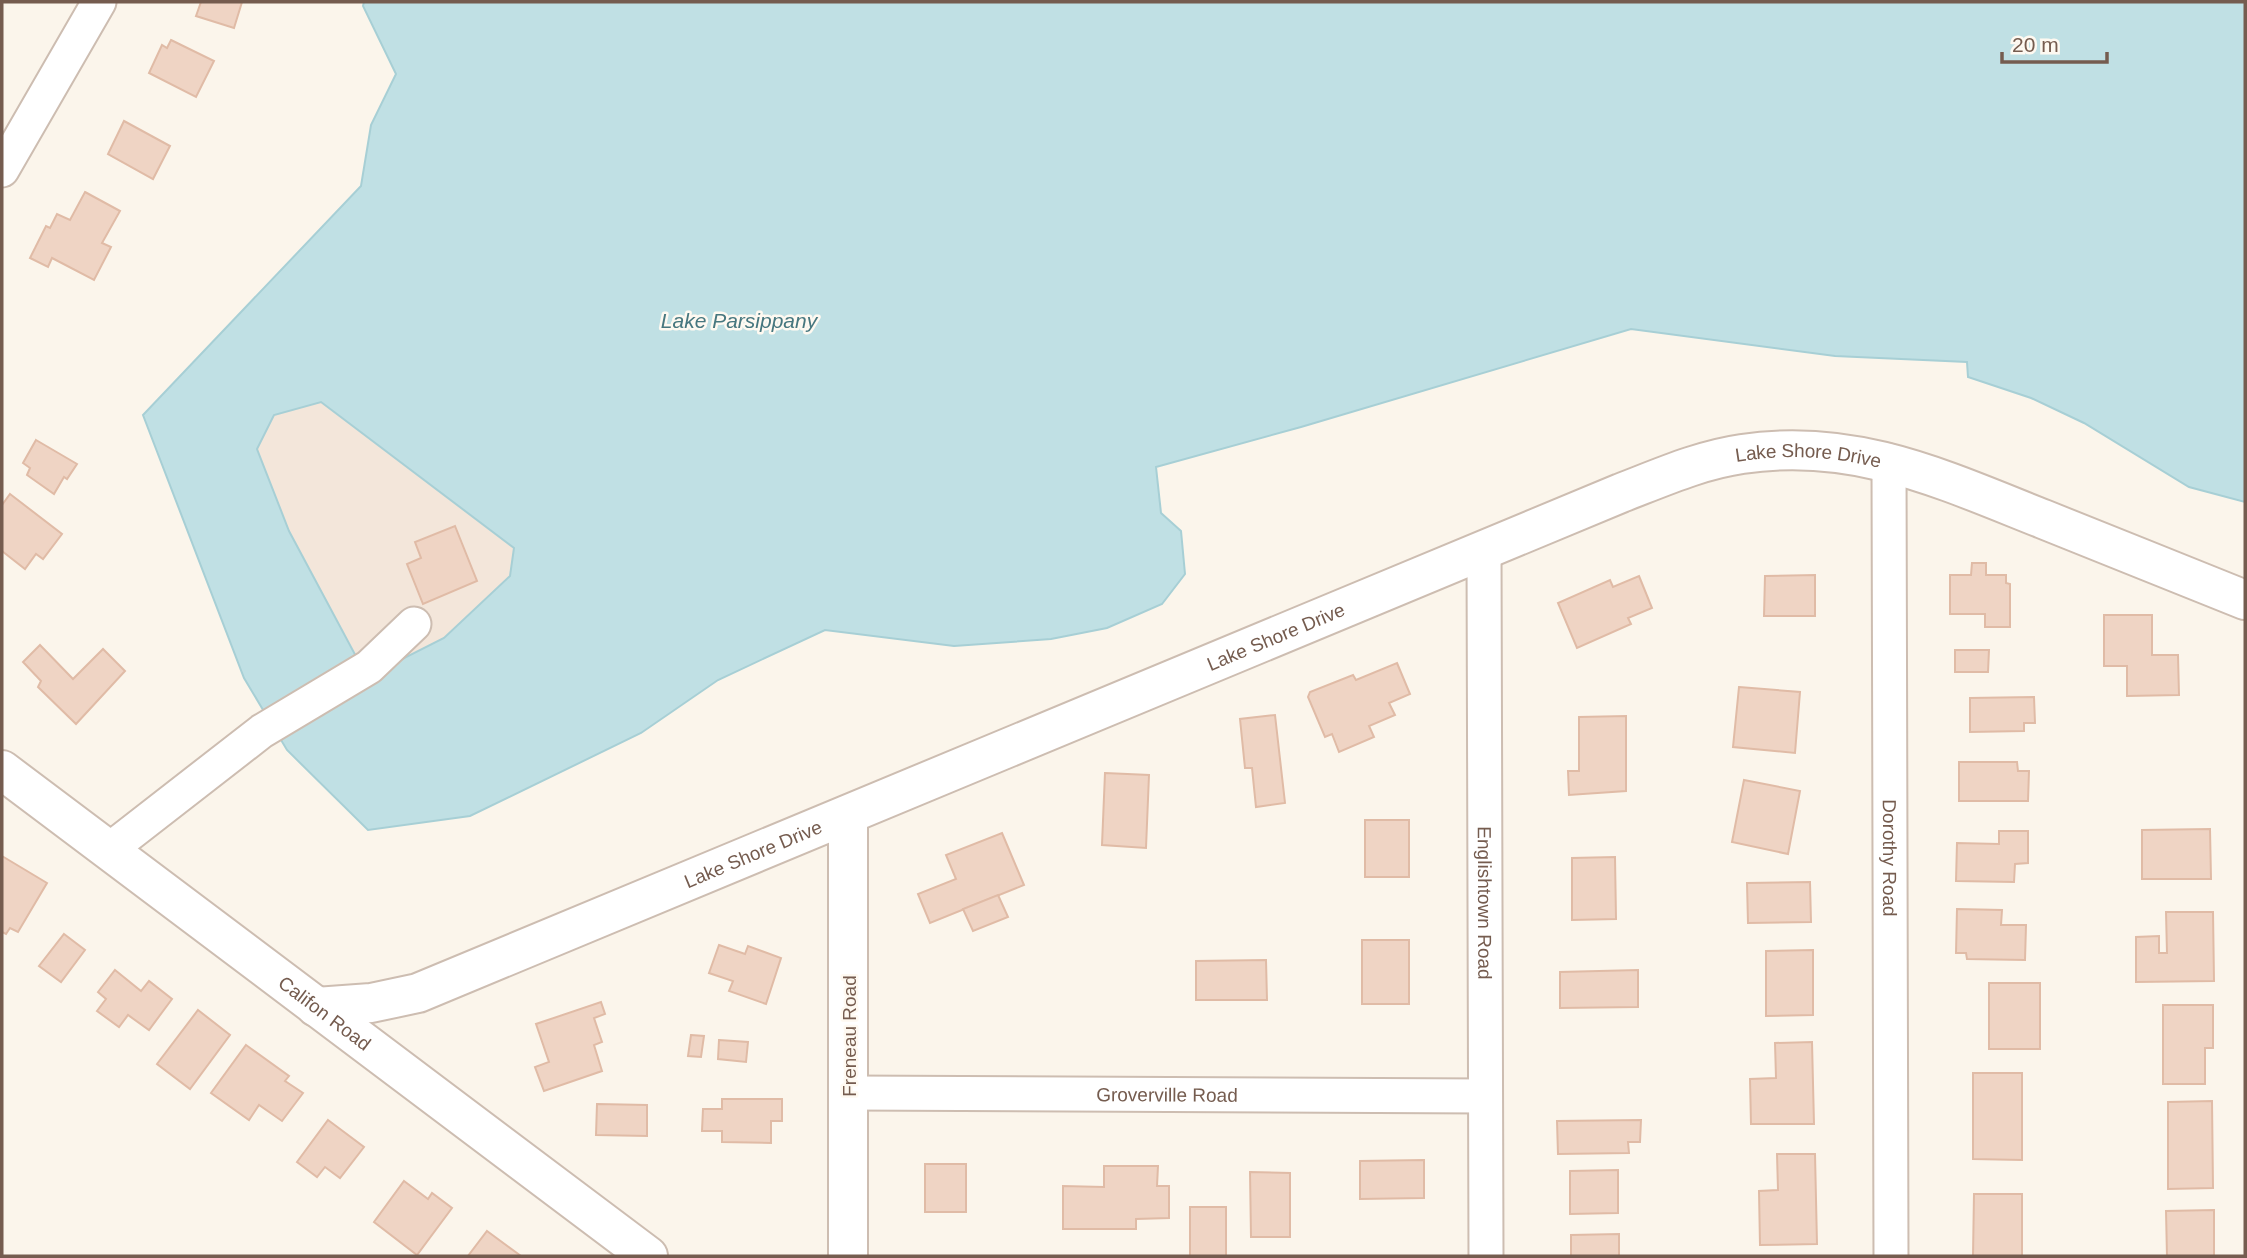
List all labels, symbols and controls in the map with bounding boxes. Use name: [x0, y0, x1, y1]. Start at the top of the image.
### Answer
scale bar: [2002, 21, 2107, 65]
text: 20 m: [2012, 33, 2059, 56]
water label: Lake Parsippany: [661, 309, 819, 332]
street label: Lake Shore Drive: [1734, 440, 1883, 472]
street label: Lake Shore Drive: [1204, 599, 1348, 675]
street label: Dorothy Road: [1879, 799, 1900, 917]
street label: Lake Shore Drive: [681, 816, 825, 892]
street label: Englishtown Road: [1474, 826, 1495, 980]
street label: Califon Road: [274, 972, 375, 1055]
street label: Freneau Road: [839, 975, 860, 1097]
street label: Groverville Road: [1096, 1084, 1238, 1106]

